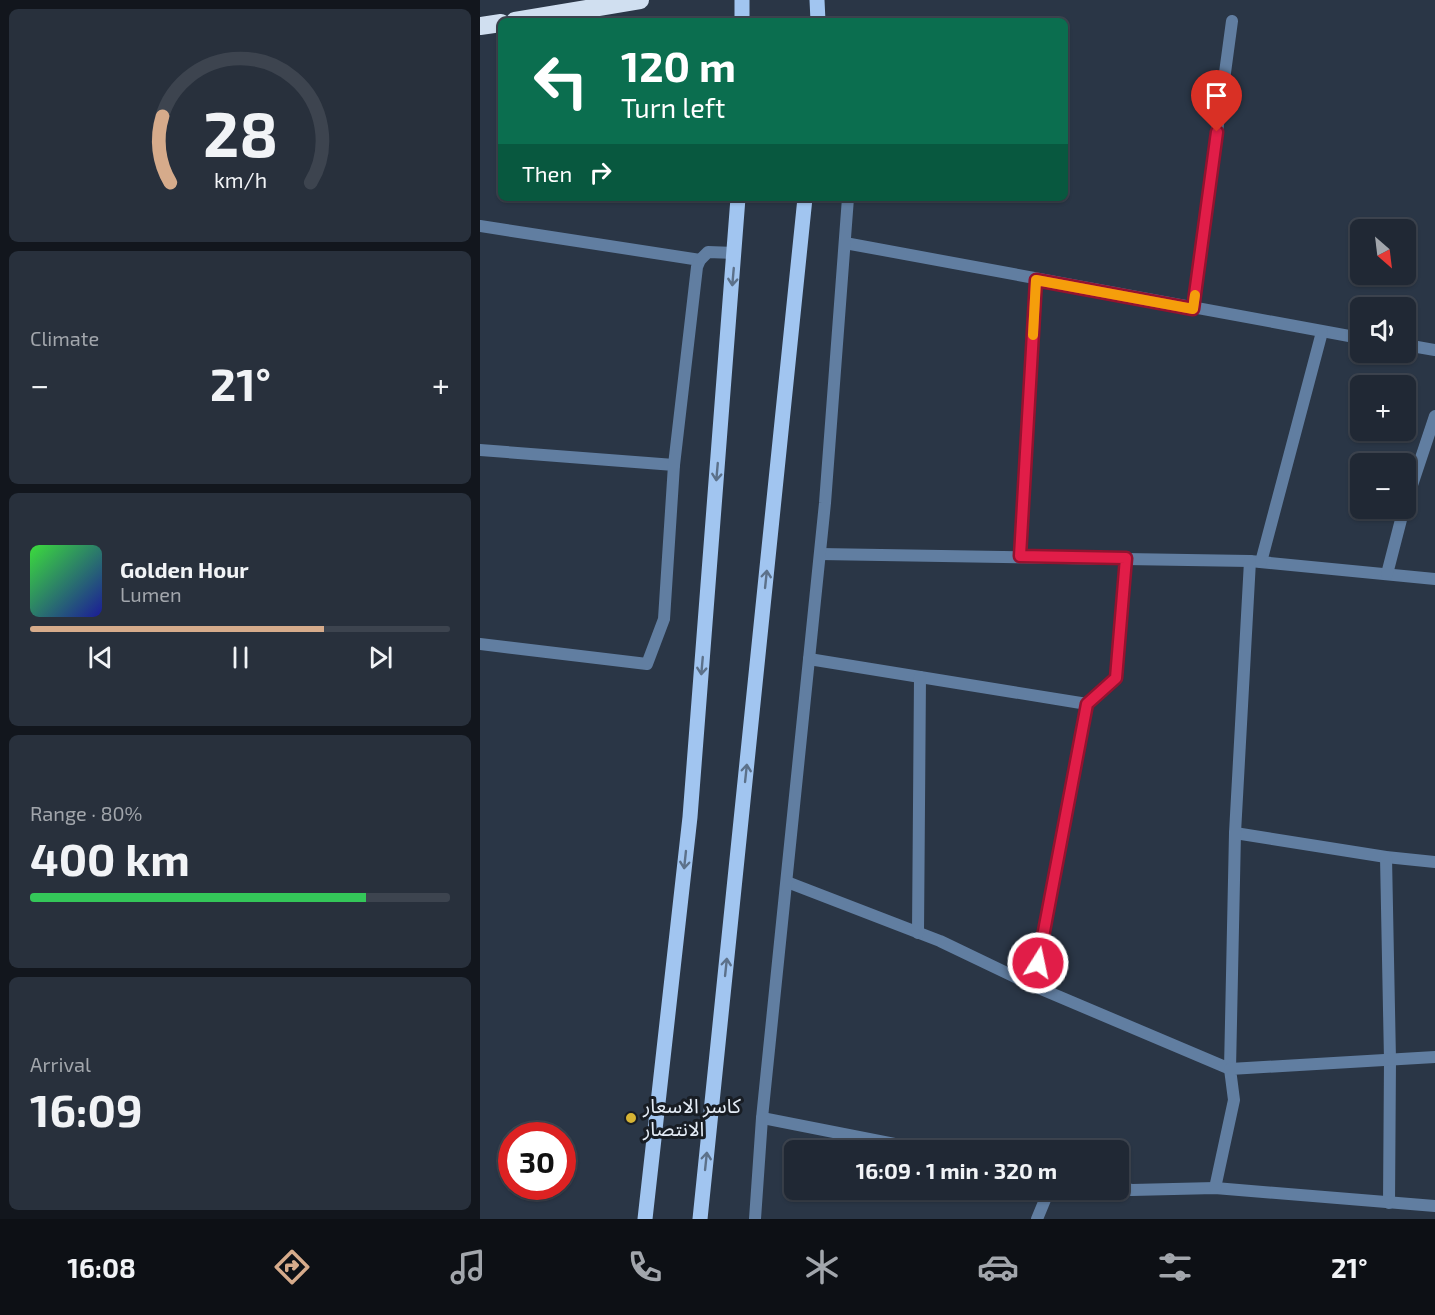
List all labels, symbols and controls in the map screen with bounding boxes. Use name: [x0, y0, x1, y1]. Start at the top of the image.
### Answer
text: 120 m: [621, 40, 736, 90]
icon: left: [522, 42, 600, 120]
pin: [1191, 70, 1242, 132]
icon: arrive: [1200, 79, 1233, 112]
text: Turn left: [621, 91, 725, 123]
text: 28: [202, 95, 278, 170]
icon: right: [584, 156, 617, 189]
text: Then: [522, 160, 572, 186]
text: km/h: [213, 167, 267, 192]
north arrow: [1350, 219, 1416, 285]
map controls: [1350, 219, 1416, 519]
one-way arrow: [727, 267, 738, 287]
button: sound: [1350, 297, 1416, 363]
text: Climate: [30, 326, 99, 350]
text: 21°: [210, 356, 271, 410]
text: −: [30, 364, 49, 404]
text: +: [432, 364, 450, 404]
button: +: [1350, 375, 1416, 441]
button: −: [1350, 453, 1416, 519]
one-way arrow: [712, 461, 723, 481]
text: Golden Hour: [120, 556, 249, 582]
one-way arrow: [761, 569, 772, 589]
text: Lumen: [120, 582, 182, 606]
icon: previous: [84, 641, 117, 674]
icon: pause: [224, 641, 257, 674]
icon: next: [364, 641, 397, 674]
one-way arrow: [696, 656, 707, 676]
one-way arrow: [741, 763, 752, 783]
text: Range · 80%: [30, 801, 143, 825]
text: 400 km: [30, 831, 190, 885]
one-way arrow: [679, 850, 690, 870]
position arrow: [1006, 931, 1070, 995]
one-way arrow: [721, 957, 732, 977]
text: Arrival: [30, 1052, 91, 1076]
text: 16:09: [30, 1082, 143, 1136]
place label: كاسر الاسعار الانتصار: [642, 1093, 742, 1141]
marker: كاسر الاسعار الانتصار: [624, 1111, 638, 1125]
speed limit sign: 30: [498, 1122, 576, 1200]
one-way arrow: [701, 1151, 712, 1171]
text: 16:09 · 1 min · 320 m: [856, 1157, 1057, 1183]
icon: directions: [271, 1246, 313, 1288]
icon: music: [447, 1246, 489, 1288]
icon: phone: [624, 1246, 666, 1288]
icon: climate: [801, 1246, 843, 1288]
icon: car: [977, 1246, 1019, 1288]
icon: filters: [1154, 1246, 1196, 1288]
text: 16:08: [67, 1251, 136, 1283]
text: 21°: [1331, 1251, 1368, 1283]

